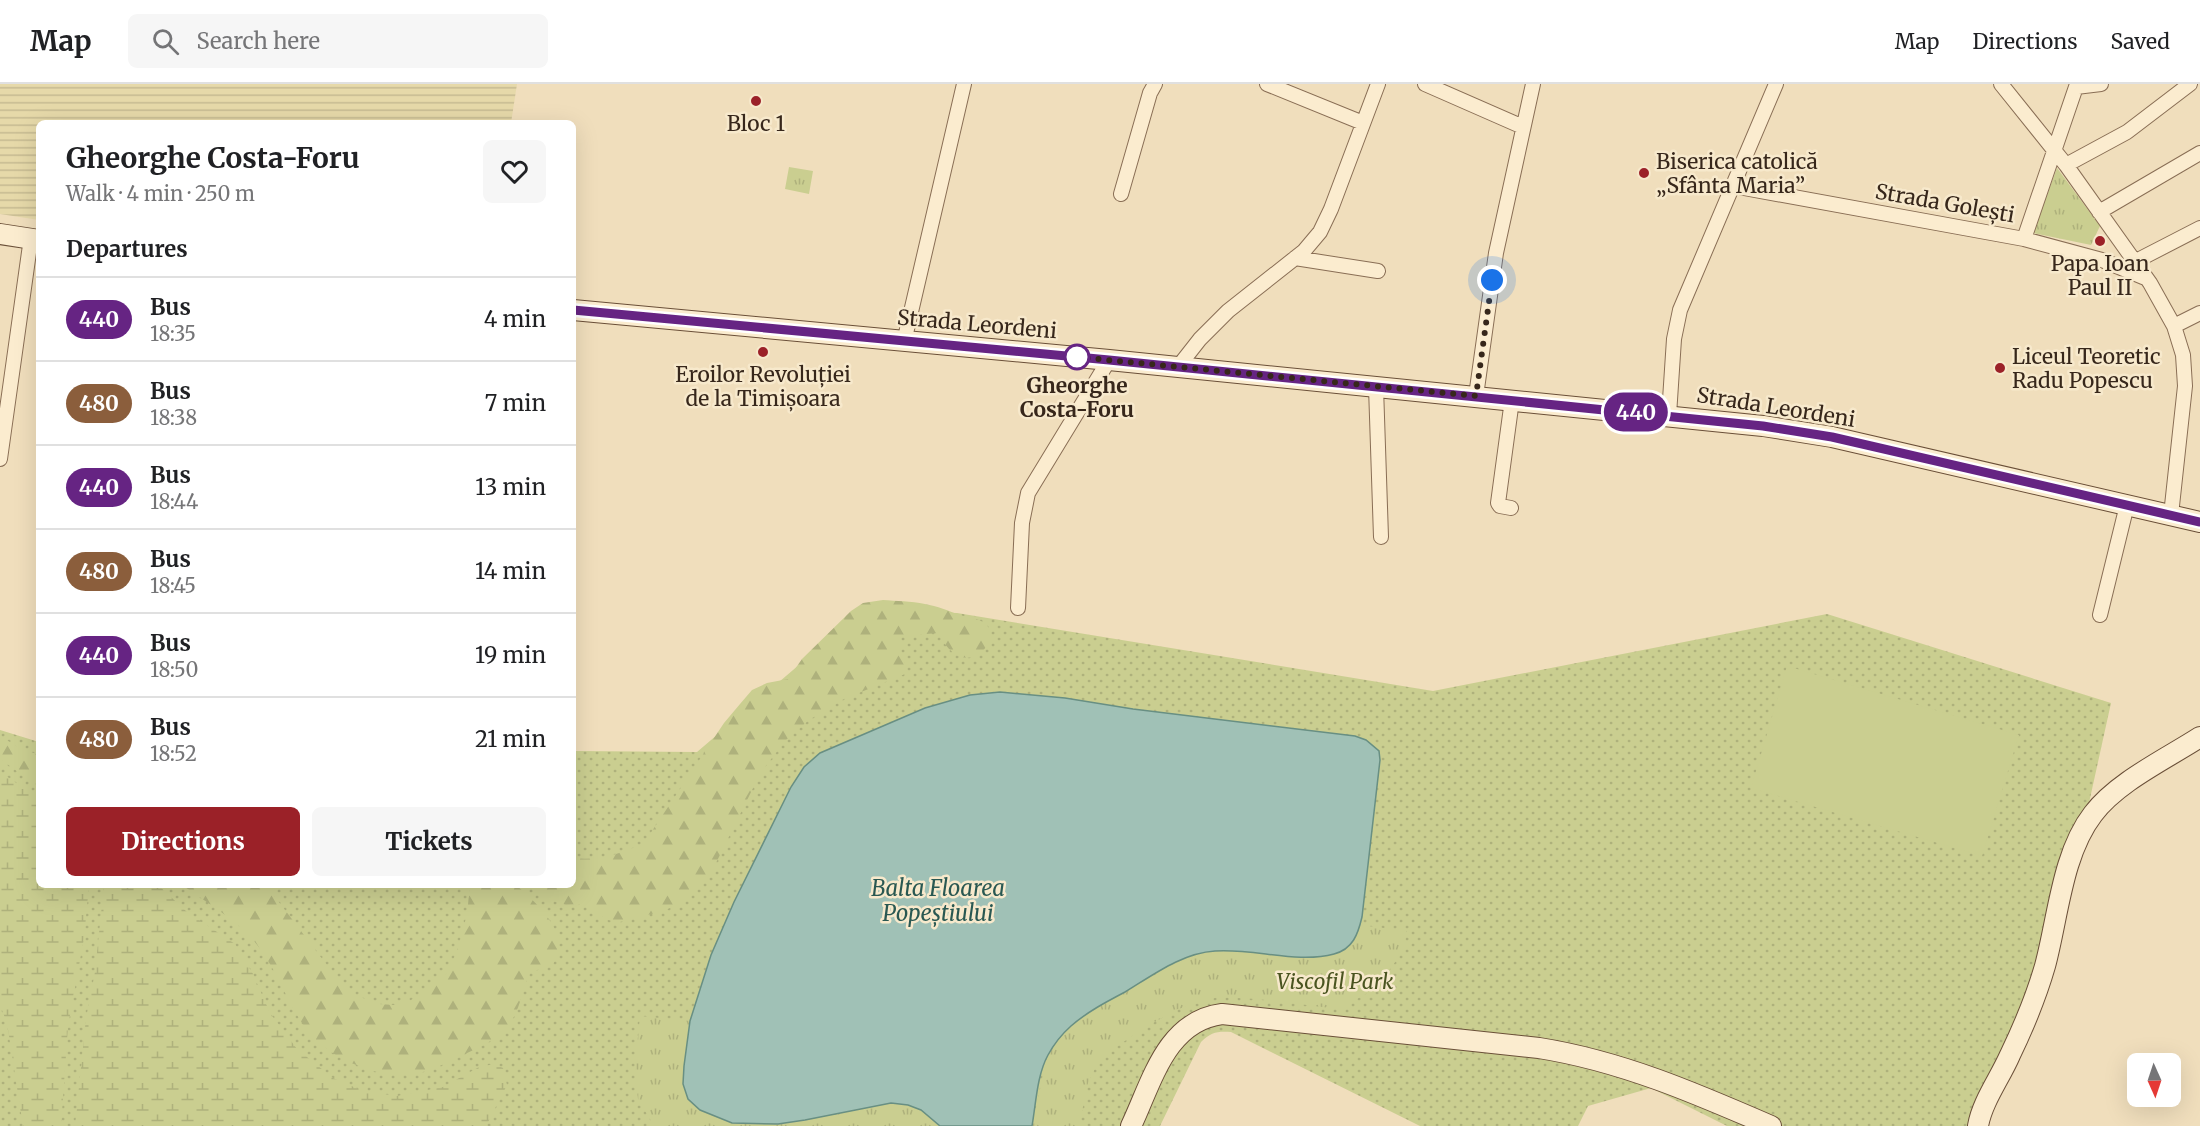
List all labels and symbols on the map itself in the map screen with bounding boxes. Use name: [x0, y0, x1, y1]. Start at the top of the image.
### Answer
marker: Bloc 1: [749, 94, 763, 108]
place label: Bloc 1: [727, 110, 785, 137]
place label: Biserica catolică „Sfânta Maria”: [1656, 148, 1818, 199]
marker: Biserica catolică „Sfânta Maria”: [1637, 166, 1651, 180]
street label: Strada Golești: [1873, 177, 2017, 229]
marker: Papa Ioan Paul II: [2093, 234, 2107, 248]
place label: Papa Ioan Paul II: [2051, 250, 2149, 301]
your location: [1477, 265, 1507, 295]
street label: Strada Leordeni: [896, 304, 1058, 344]
place label: Liceul Teoretic Radu Popescu: [2012, 343, 2161, 394]
marker: Gheorghe Costa-Foru: [1064, 344, 1090, 370]
marker: Eroilor Revoluției de la Timișoara: [756, 345, 770, 359]
place label: Eroilor Revoluției de la Timișoara: [675, 361, 851, 412]
marker: Liceul Teoretic Radu Popescu: [1993, 361, 2007, 375]
place label: Gheorghe Costa-Foru: [1020, 372, 1134, 423]
street label: Strada Leordeni: [1695, 381, 1857, 433]
line badge: 440: [1602, 392, 1670, 432]
water label: Balta Floarea Popeștiului: [871, 874, 1005, 927]
park label: Viscofil Park: [1277, 968, 1394, 995]
north arrow: [2127, 1053, 2181, 1107]

